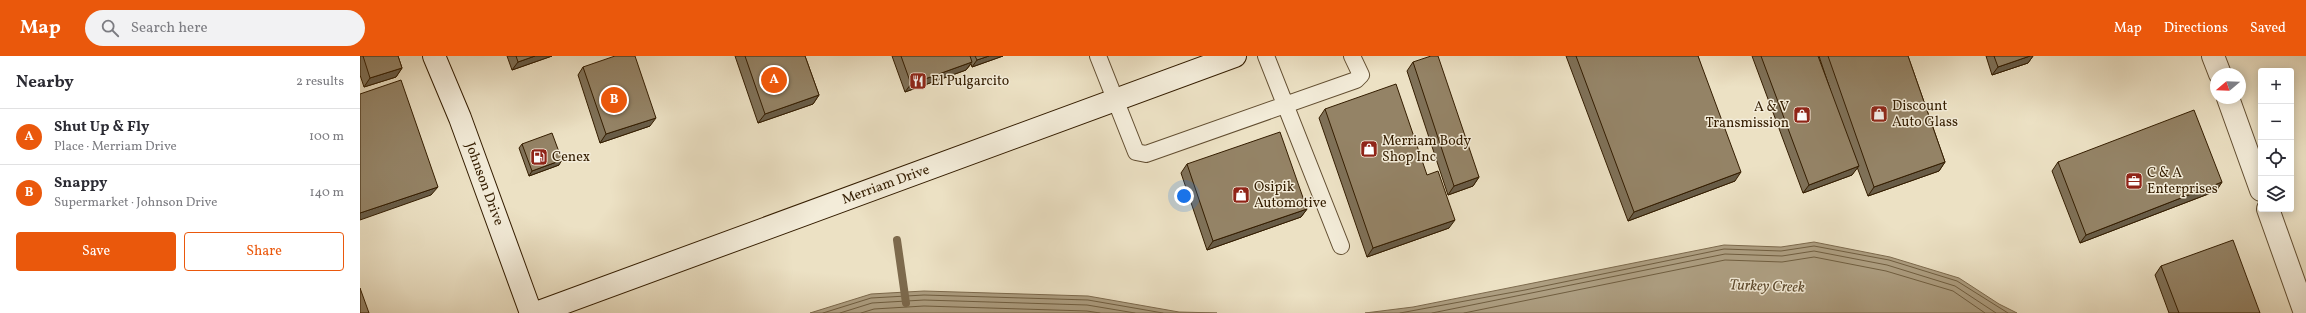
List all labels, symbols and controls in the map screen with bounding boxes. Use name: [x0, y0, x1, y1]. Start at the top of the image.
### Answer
search box: [85, 10, 365, 46]
text: Map: [20, 15, 61, 41]
icon: search: [99, 17, 121, 39]
text: Search here: [131, 18, 208, 39]
text: Map: [2114, 19, 2142, 38]
text: Directions: [2164, 19, 2228, 38]
text: Saved: [2250, 19, 2286, 38]
pin: A: [761, 65, 787, 95]
north arrow: [2210, 68, 2246, 104]
map controls: [2258, 68, 2294, 212]
button: +: [2258, 68, 2294, 104]
text: Nearby: [16, 71, 74, 94]
restaurant icon: El Pulgarcito: [908, 71, 928, 91]
place label: El Pulgarcito: [931, 72, 1009, 91]
text: 2 results: [296, 73, 344, 91]
pin: B: [601, 85, 627, 115]
place label: Discount Auto Glass: [1892, 97, 1958, 132]
place label: A & V Transmission: [1706, 98, 1789, 133]
shop icon: Discount Auto Glass: [1869, 104, 1889, 124]
button: −: [2258, 104, 2294, 140]
shop icon: A & V Transmission: [1792, 105, 1812, 125]
text: Shut Up & Fly: [54, 117, 149, 138]
text: A: [24, 128, 34, 146]
text: 100 m: [309, 128, 344, 146]
place label: Merriam Body Shop Inc: [1382, 132, 1472, 167]
text: Place · Merriam Drive: [54, 138, 177, 156]
shop icon: Merriam Body Shop Inc: [1359, 139, 1379, 159]
street label: Johnson Drive: [460, 140, 508, 229]
button: locate: [2258, 140, 2294, 176]
fuel station icon: Cenex: [529, 147, 549, 167]
place label: Cenex: [552, 148, 590, 167]
street label: Merriam Drive: [840, 160, 933, 210]
place label: C & A Enterprises: [2147, 164, 2218, 199]
office icon: C & A Enterprises: [2124, 171, 2144, 191]
text: Snappy: [54, 173, 107, 194]
button: layers: [2258, 176, 2294, 212]
place label: Osipik Automotive: [1254, 178, 1327, 213]
text: B: [25, 184, 33, 202]
text: 140 m: [310, 184, 344, 202]
shop icon: Osipik Automotive: [1231, 185, 1251, 205]
your location: [1174, 186, 1194, 206]
text: Supermarket · Johnson Drive: [54, 194, 218, 212]
button: Save: [16, 232, 176, 271]
button: Share: [184, 232, 344, 271]
water label: Turkey Creek: [1729, 275, 1805, 299]

